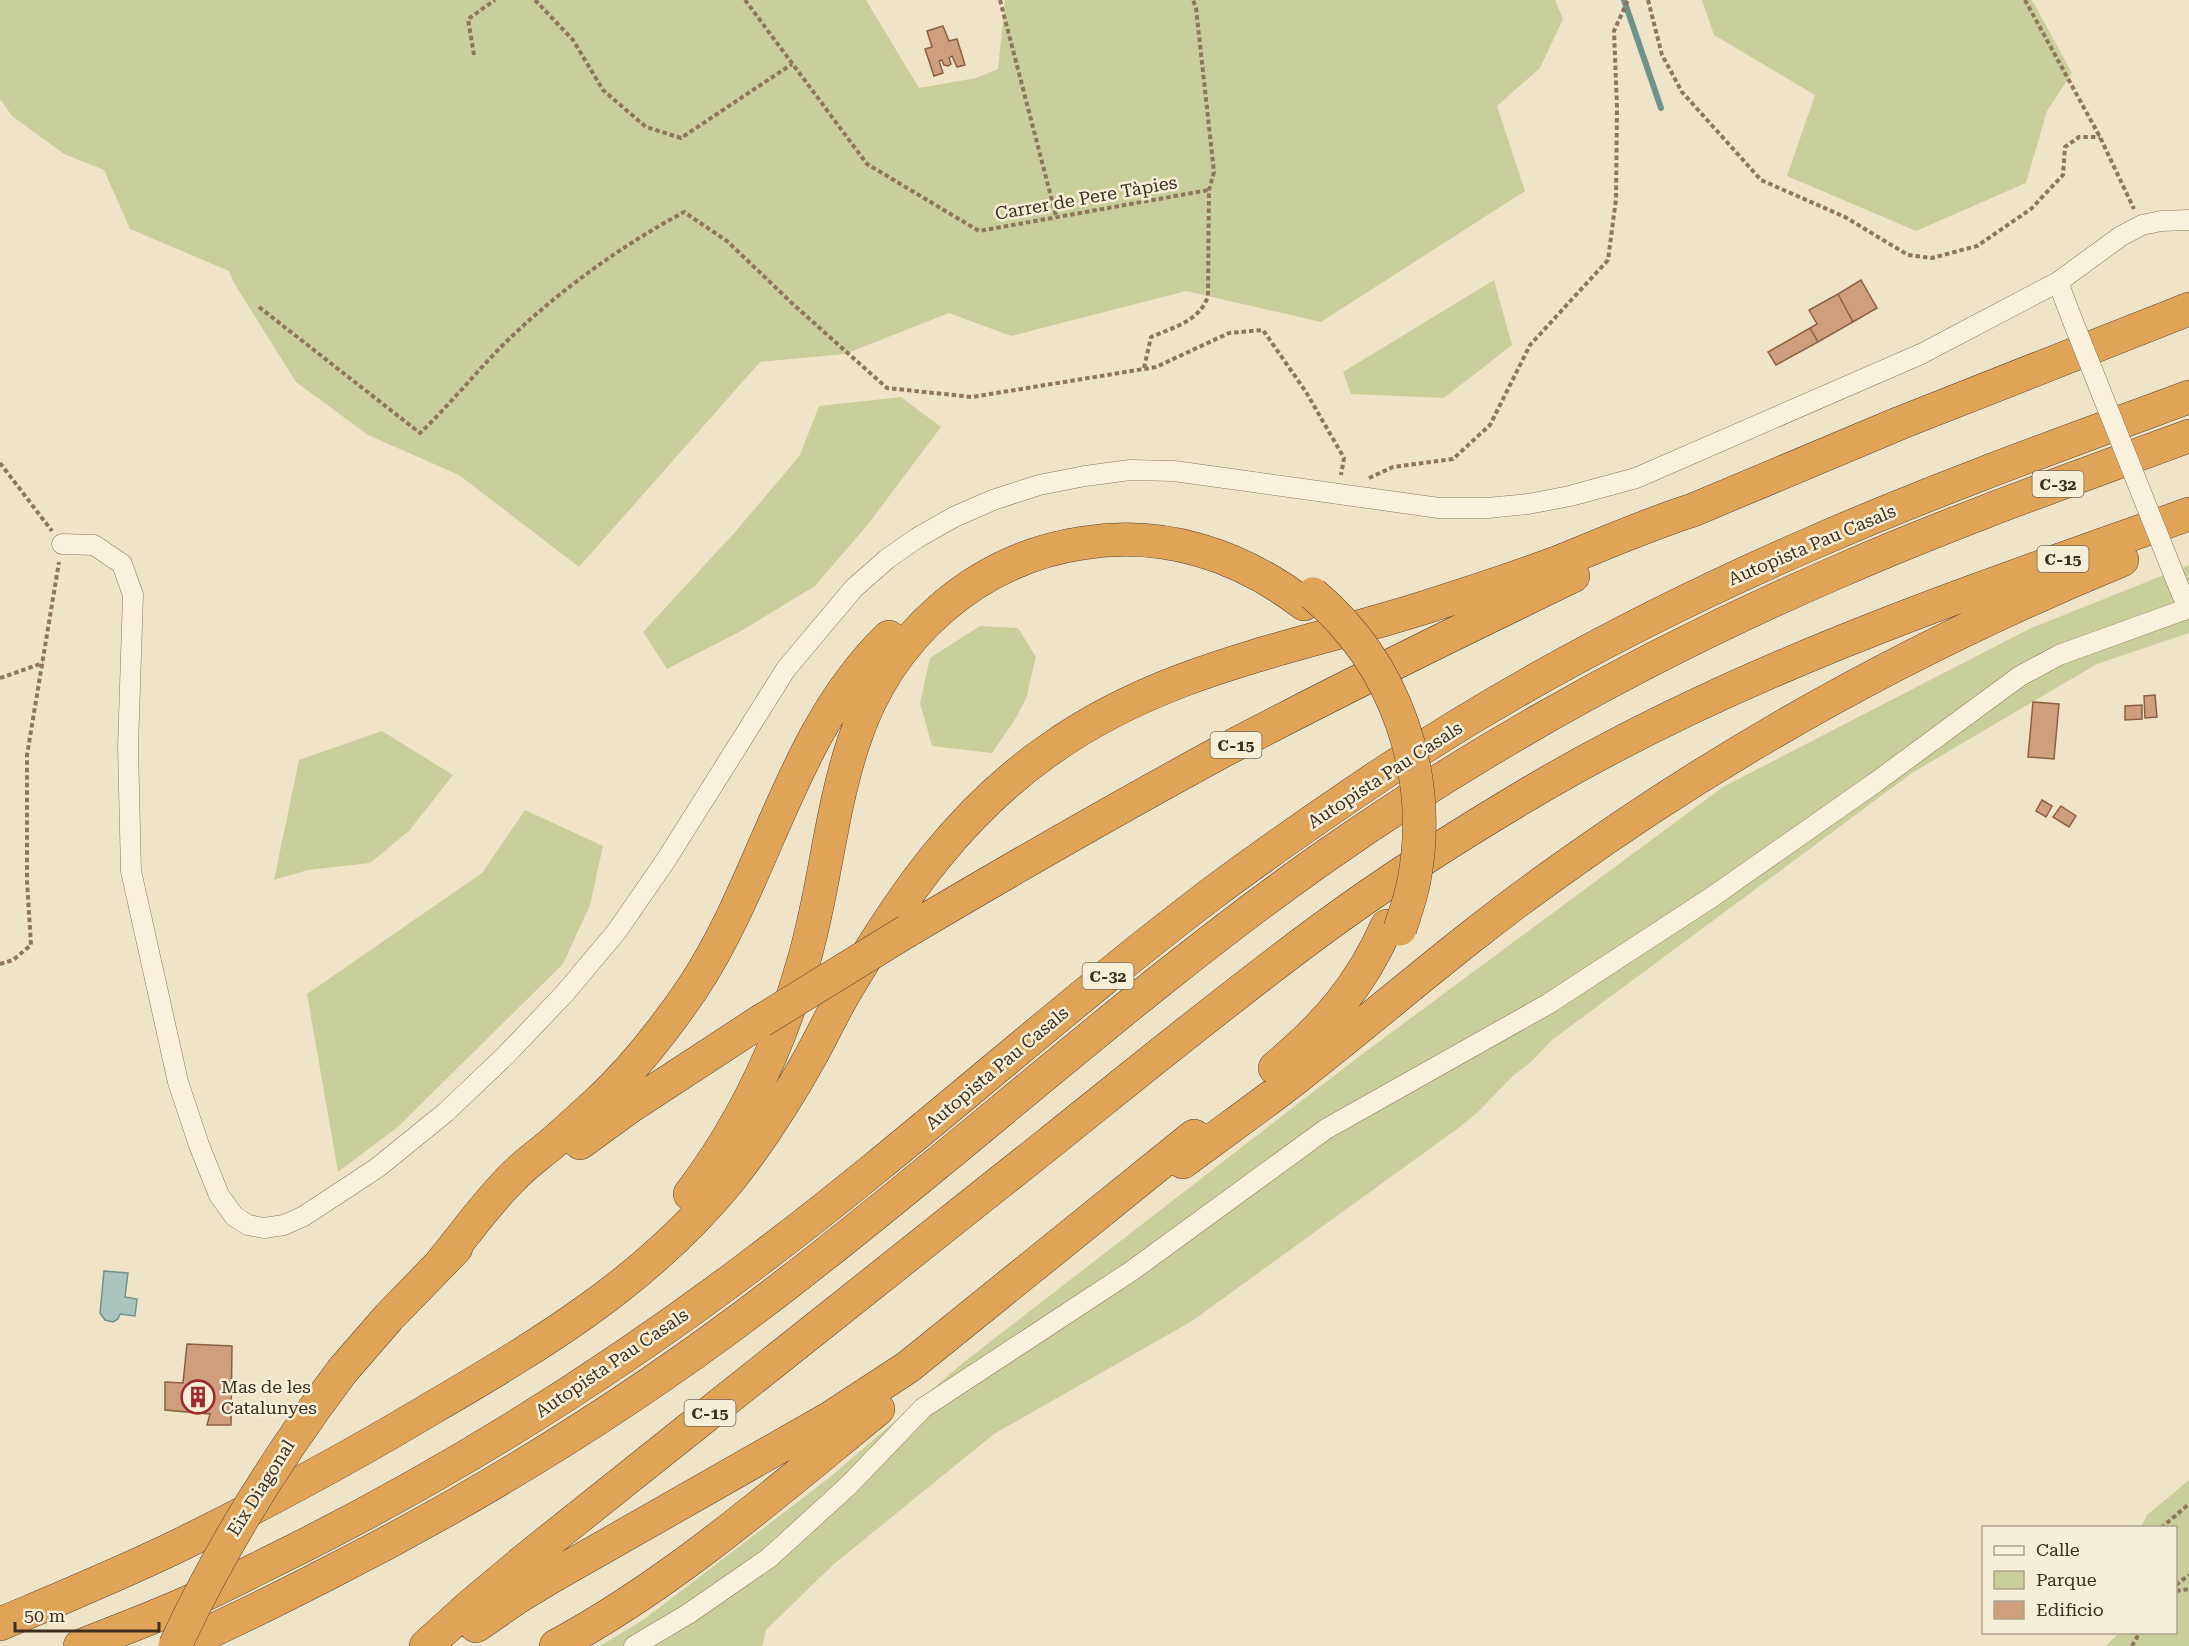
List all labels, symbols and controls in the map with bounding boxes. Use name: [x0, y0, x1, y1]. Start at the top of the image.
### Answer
street label: Carrer de Pere Tàpies: [993, 171, 1179, 224]
road number: C-32: [2032, 471, 2084, 497]
street label: Autopista Pau Casals: [1725, 500, 1899, 589]
road number: C-15: [2038, 546, 2088, 572]
street label: Autopista Pau Casals: [1304, 717, 1466, 832]
road number: C-15: [1210, 732, 1262, 758]
road number: C-32: [1082, 963, 1134, 989]
street label: Autopista Pau Casals: [921, 1002, 1072, 1133]
street label: Autopista Pau Casals: [531, 1304, 692, 1422]
place label: Mas de les Catalunyes: [221, 1376, 317, 1418]
building icon: Mas de les Catalunyes: [180, 1379, 216, 1415]
road number: C-15: [684, 1400, 736, 1426]
street label: Eix Diagonal: [223, 1435, 299, 1540]
legend: [1982, 1526, 2177, 1634]
text: Calle: [2036, 1539, 2080, 1560]
text: Parque: [2036, 1569, 2097, 1590]
scale bar: [15, 1595, 159, 1633]
text: Edificio: [2036, 1599, 2104, 1620]
text: 50 m: [24, 1605, 65, 1626]

